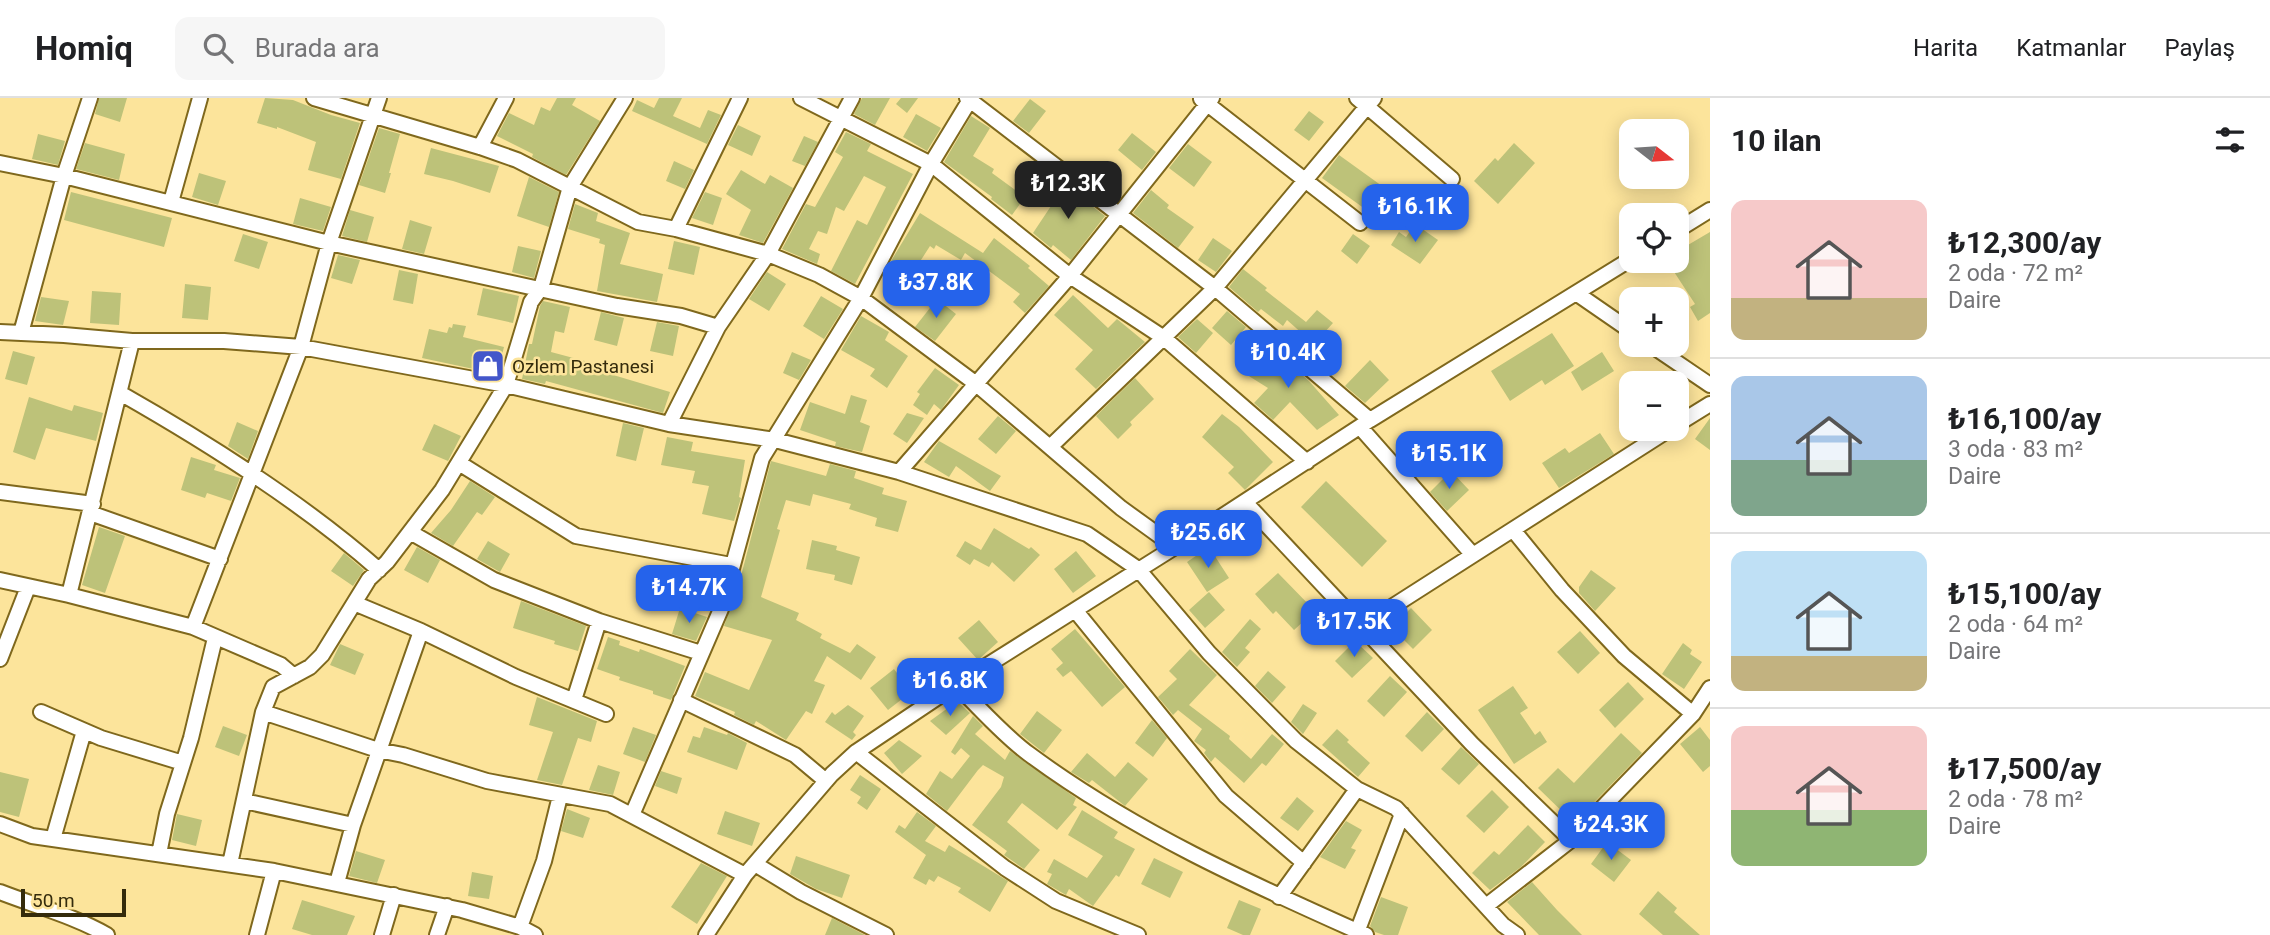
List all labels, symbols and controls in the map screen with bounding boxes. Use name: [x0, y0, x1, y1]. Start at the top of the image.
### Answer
search box: [175, 17, 665, 80]
text: Homiq: [35, 29, 133, 68]
icon: search: [199, 29, 237, 67]
text: Burada ara: [255, 33, 380, 63]
text: Harita: [1913, 34, 1978, 62]
text: Katmanlar: [2016, 34, 2126, 62]
text: Paylaş: [2164, 34, 2235, 62]
north arrow: [1619, 119, 1689, 189]
map controls: [1619, 119, 1689, 441]
icon: filters: [2211, 121, 2249, 159]
text: 10 ilan: [1731, 123, 1822, 158]
pin: ₺12.3K: [1011, 162, 1125, 221]
text: ₺12.3K: [1031, 170, 1105, 197]
pin: ₺16.1K: [1358, 184, 1472, 244]
text: ₺16.1K: [1378, 193, 1452, 220]
button: locate: [1619, 203, 1689, 273]
text: ₺12,300/ay: [1948, 225, 2101, 260]
icon: home: [1787, 228, 1871, 312]
pin: ₺37.8K: [879, 260, 993, 320]
text: 2 oda · 72 m²: [1948, 260, 2083, 287]
text: ₺37.8K: [899, 269, 973, 296]
button: +: [1619, 287, 1689, 357]
text: Daire: [1948, 287, 2001, 314]
pin: ₺10.4K: [1231, 330, 1345, 390]
text: ₺10.4K: [1251, 339, 1325, 366]
shop icon: Ozlem Pastanesi: [469, 347, 507, 385]
place label: Ozlem Pastanesi: [512, 355, 654, 378]
button: −: [1619, 371, 1689, 441]
text: ₺16,100/ay: [1948, 401, 2101, 436]
icon: home: [1787, 404, 1871, 488]
pin: ₺15.1K: [1392, 432, 1506, 491]
text: 3 oda · 83 m²: [1948, 436, 2083, 463]
text: ₺15.1K: [1412, 440, 1486, 467]
text: Daire: [1948, 463, 2001, 490]
pin: ₺25.6K: [1151, 510, 1265, 570]
text: ₺25.6K: [1171, 519, 1245, 546]
pin: ₺14.7K: [632, 566, 746, 625]
text: ₺14.7K: [652, 574, 726, 601]
text: ₺15,100/ay: [1948, 576, 2101, 611]
icon: home: [1787, 579, 1871, 663]
pin: ₺17.5K: [1297, 600, 1411, 659]
text: ₺17.5K: [1317, 608, 1391, 635]
text: 2 oda · 64 m²: [1948, 611, 2083, 638]
text: Daire: [1948, 638, 2001, 665]
pin: ₺16.8K: [893, 658, 1007, 718]
text: ₺16.8K: [913, 667, 987, 694]
text: ₺17,500/ay: [1948, 751, 2101, 786]
icon: home: [1787, 754, 1871, 838]
text: 2 oda · 78 m²: [1948, 786, 2083, 813]
pin: ₺24.3K: [1554, 802, 1668, 862]
text: ₺24.3K: [1574, 811, 1648, 838]
text: Daire: [1948, 813, 2001, 840]
scale bar: [21, 886, 126, 918]
text: 50 m: [32, 889, 75, 912]

